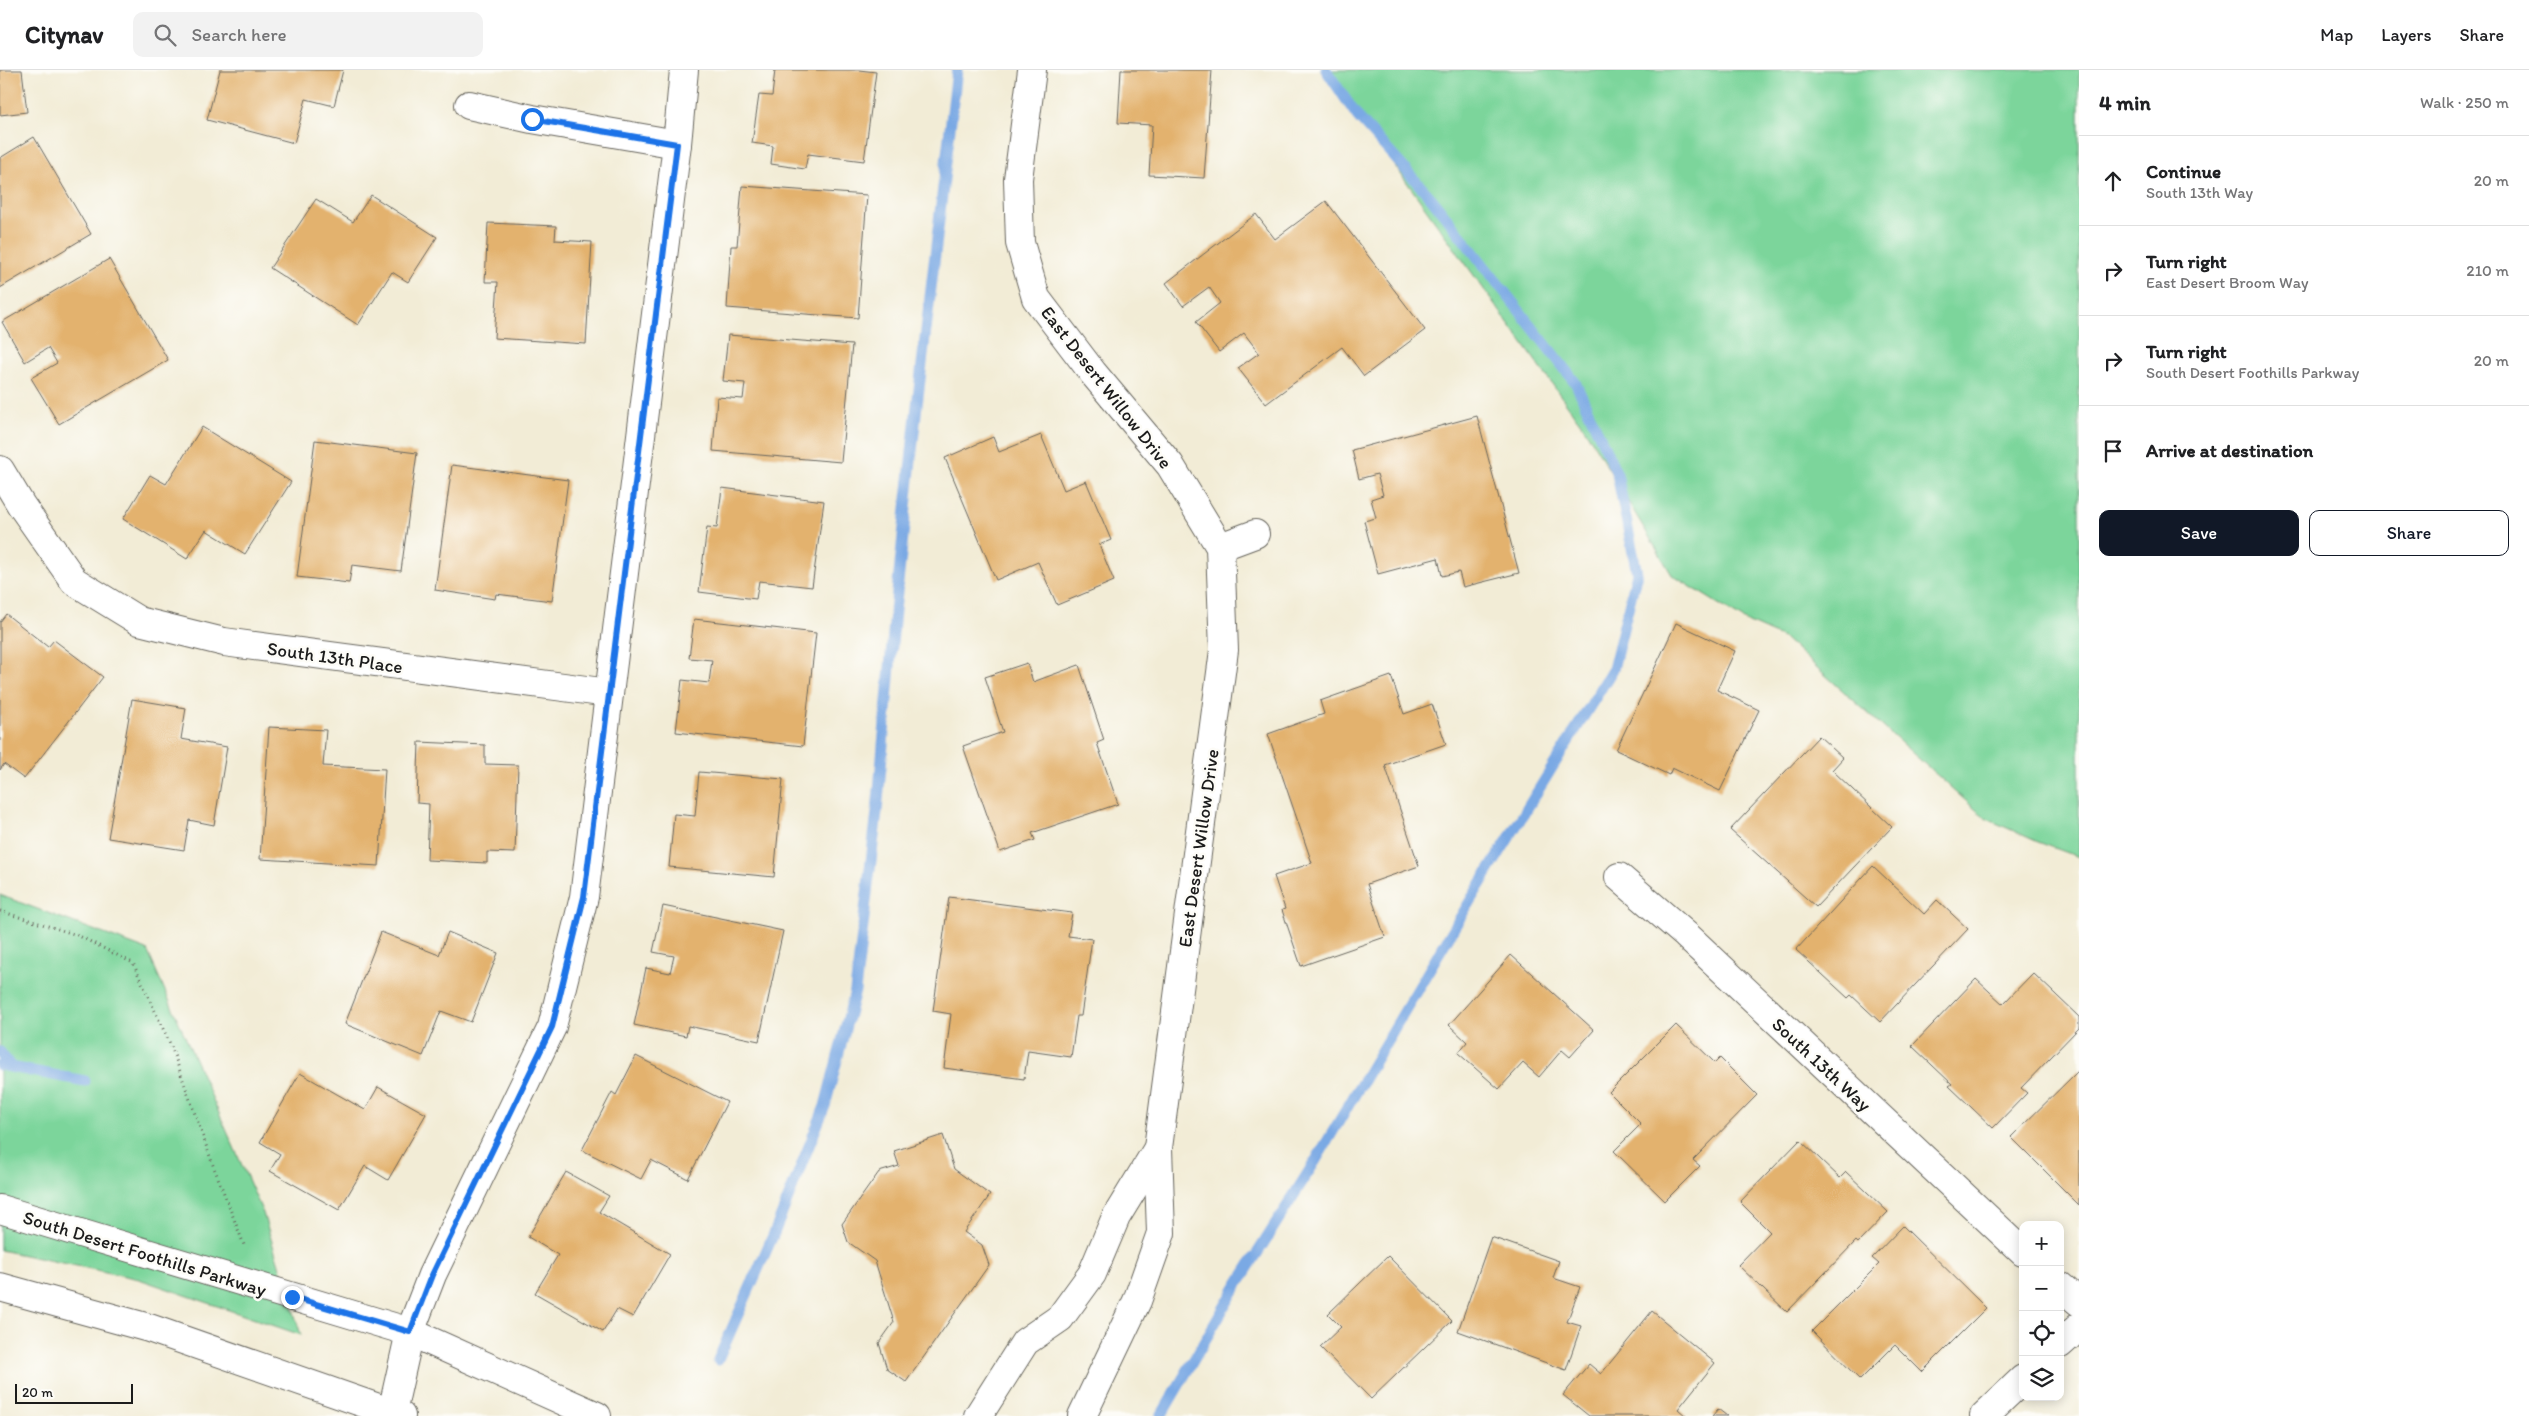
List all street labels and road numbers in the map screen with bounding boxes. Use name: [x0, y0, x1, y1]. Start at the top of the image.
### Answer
street label: East Desert Willow Drive: [1036, 301, 1177, 473]
street label: South 13th Place: [266, 637, 404, 678]
street label: East Desert Willow Drive: [1173, 747, 1224, 949]
street label: South 13th Way: [1767, 1013, 1876, 1116]
street label: South Desert Foothills Parkway: [20, 1205, 269, 1302]

